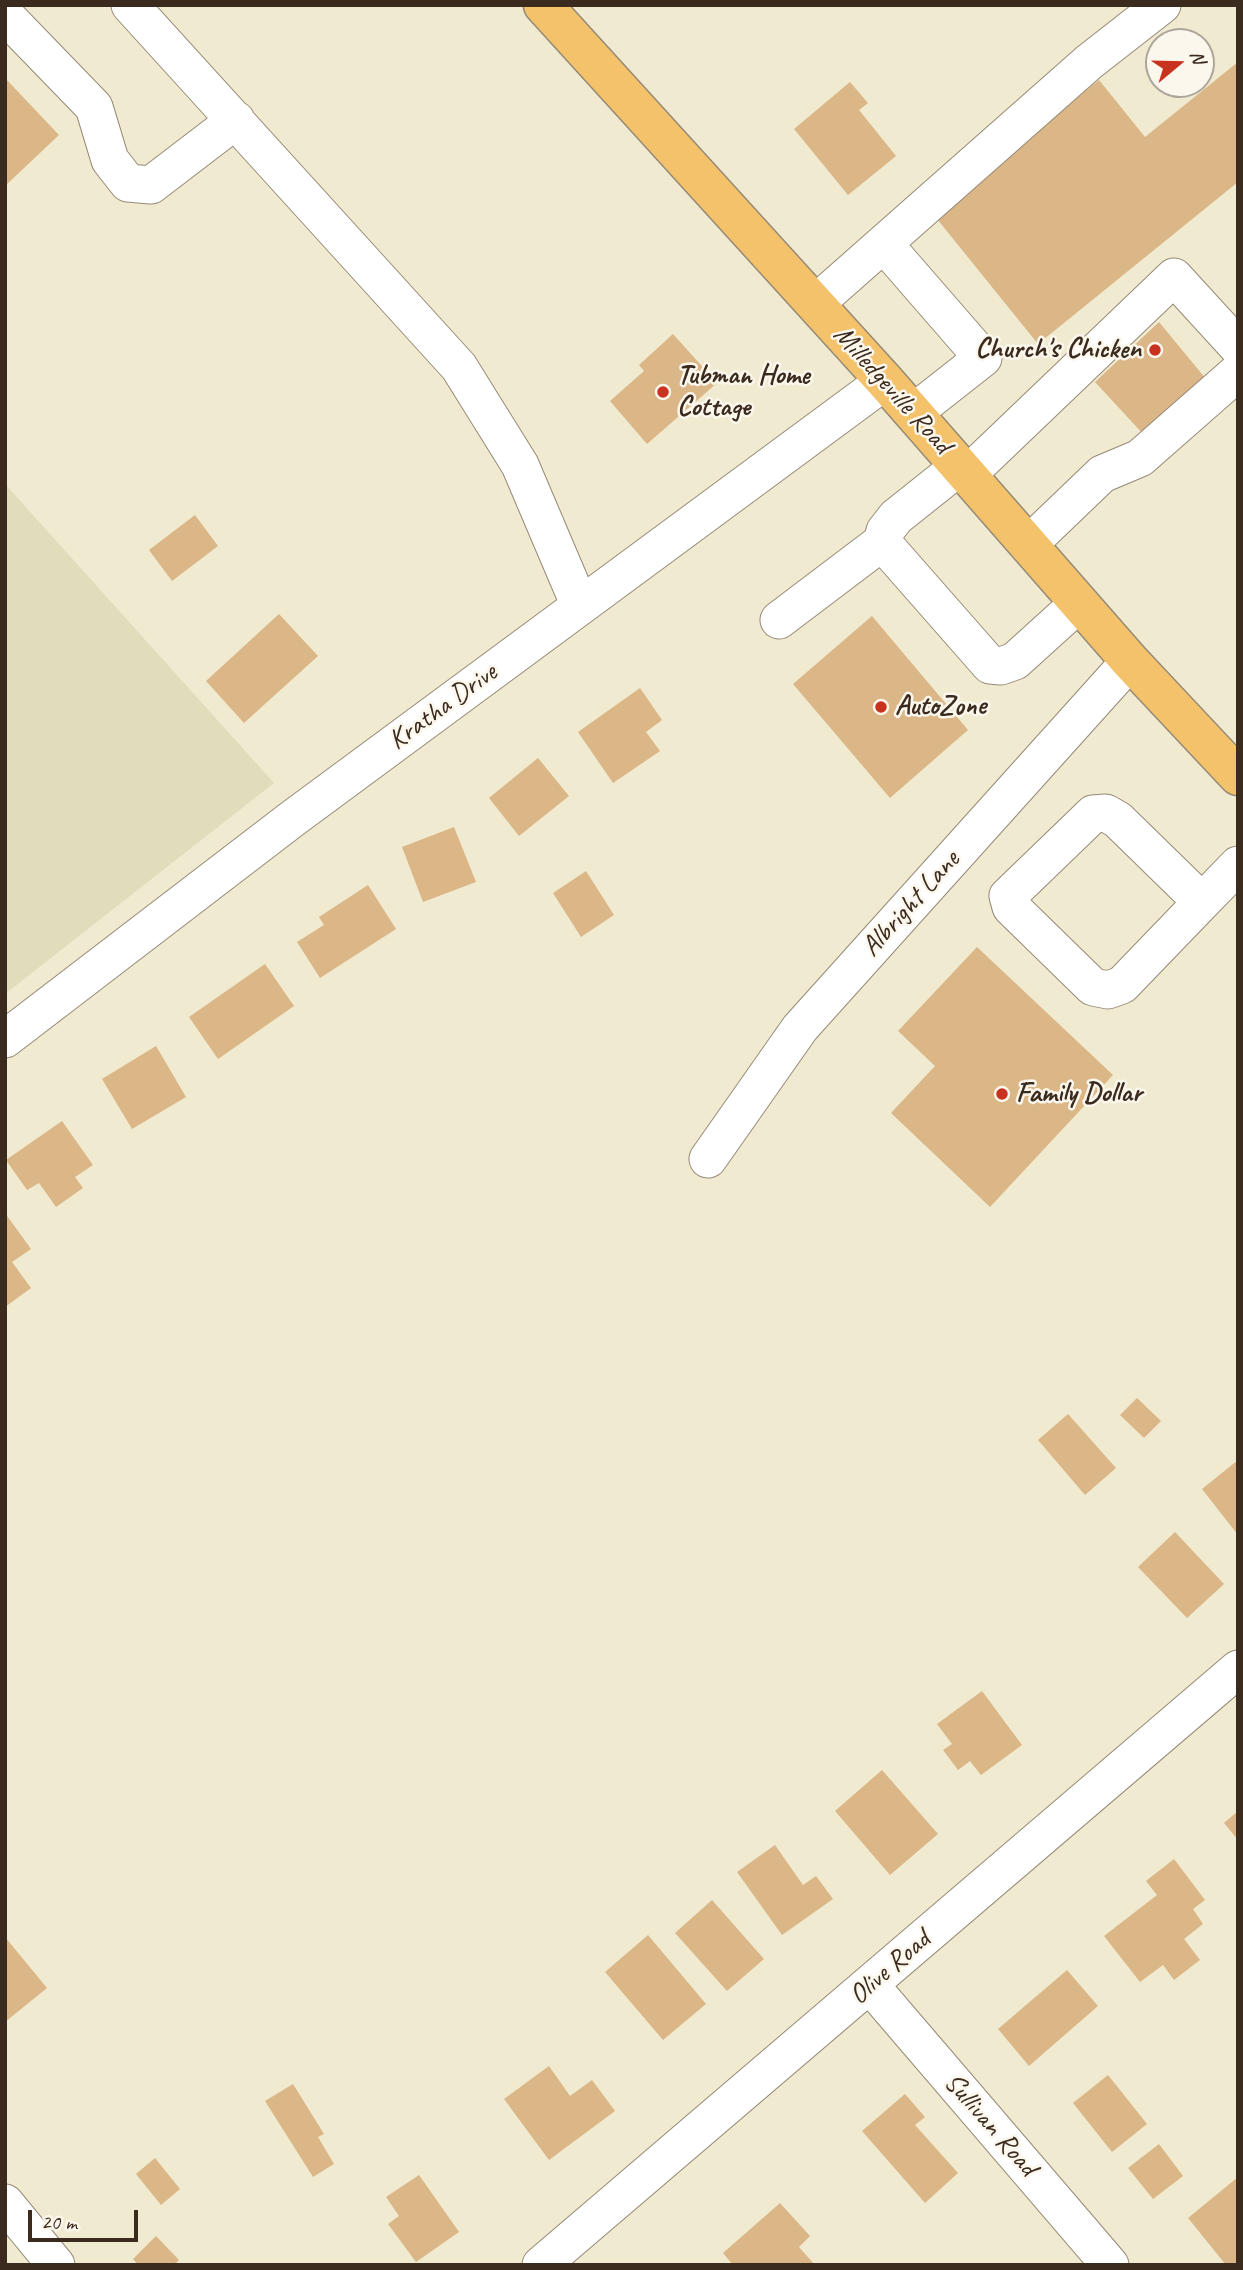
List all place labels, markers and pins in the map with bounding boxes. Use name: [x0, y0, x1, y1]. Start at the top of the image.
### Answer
place label: Church's Chicken: [975, 333, 1141, 367]
marker: Church's Chicken: [1147, 342, 1163, 358]
place label: Tubman Home Cottage: [677, 359, 810, 425]
marker: Tubman Home Cottage: [655, 384, 671, 400]
place label: AutoZone: [895, 690, 986, 724]
marker: AutoZone: [873, 699, 889, 715]
place label: Family Dollar: [1016, 1077, 1142, 1111]
marker: Family Dollar: [994, 1086, 1010, 1102]

